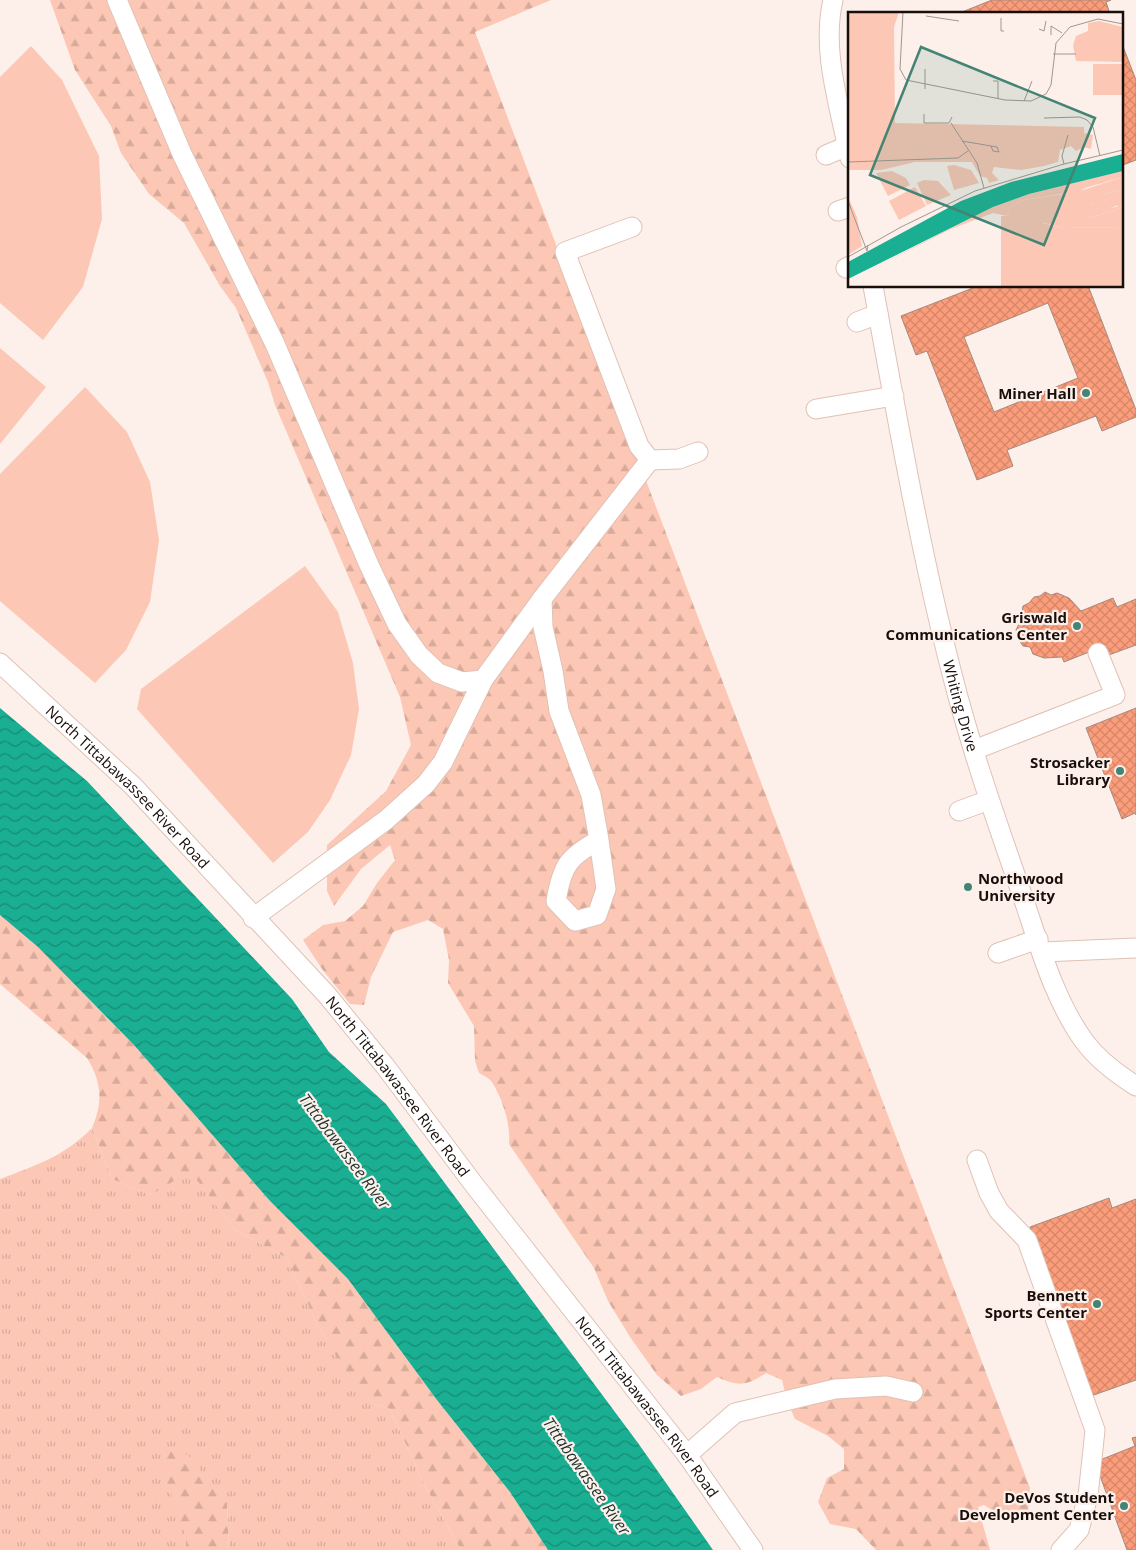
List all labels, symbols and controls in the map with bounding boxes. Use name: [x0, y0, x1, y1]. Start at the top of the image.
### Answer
inset map: [848, 12, 1124, 288]
place label: Miner Hall: [998, 383, 1076, 403]
marker: Miner Hall: [1080, 387, 1092, 399]
place label: Griswald Communications Center: [886, 607, 1067, 644]
marker: Griswald Communications Center: [1071, 620, 1083, 632]
street label: Whiting Drive: [939, 658, 983, 754]
street label: North Tittabawassee River Road: [42, 701, 214, 872]
place label: Strosacker Library: [1030, 752, 1110, 789]
marker: Strosacker Library: [1114, 765, 1126, 777]
place label: Northwood University: [978, 868, 1064, 905]
marker: Northwood University: [962, 881, 974, 893]
street label: North Tittabawassee River Road: [322, 994, 474, 1182]
water label: Tittabawassee River: [295, 1090, 395, 1212]
place label: Bennett Sports Center: [985, 1285, 1087, 1322]
marker: Bennett Sports Center: [1091, 1298, 1103, 1310]
street label: North Tittabawassee River Road: [573, 1312, 721, 1502]
water label: Tittabawassee River: [539, 1414, 635, 1538]
place label: DeVos Student Development Center: [959, 1487, 1114, 1524]
marker: DeVos Student Development Center: [1118, 1500, 1130, 1512]

